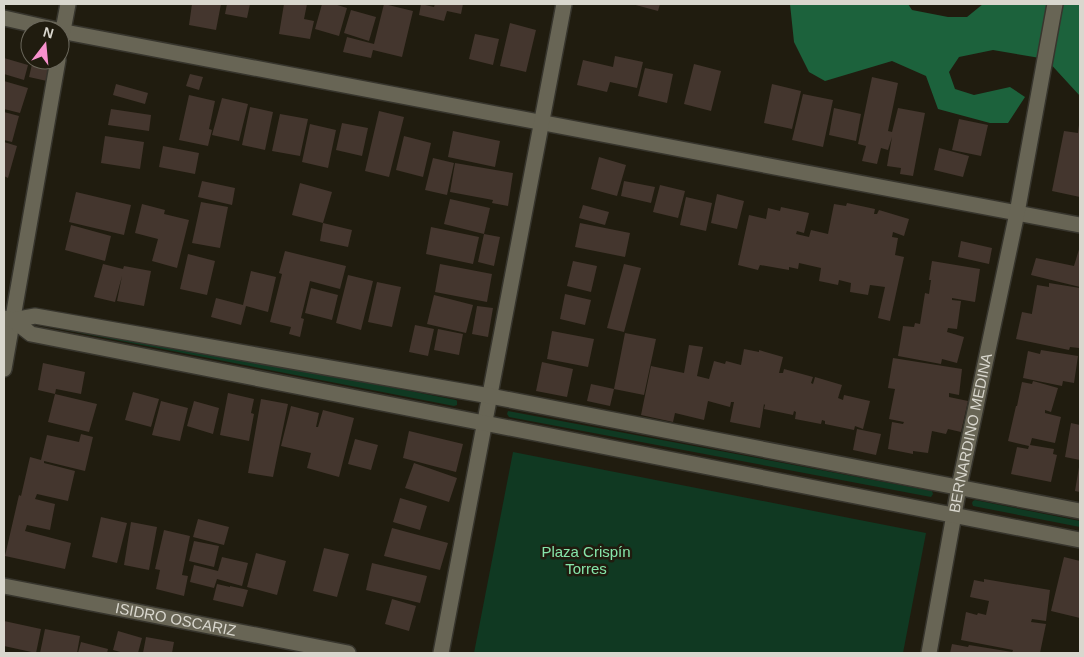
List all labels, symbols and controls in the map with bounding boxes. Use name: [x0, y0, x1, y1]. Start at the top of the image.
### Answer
north arrow: [20, 20, 70, 70]
text: N: [42, 23, 56, 42]
street label: BERNARDINO MEDINA: [946, 351, 995, 514]
park label: Plaza Crispín Torres: [541, 543, 631, 577]
street label: ISIDRO OSCARIZ: [114, 599, 238, 639]

